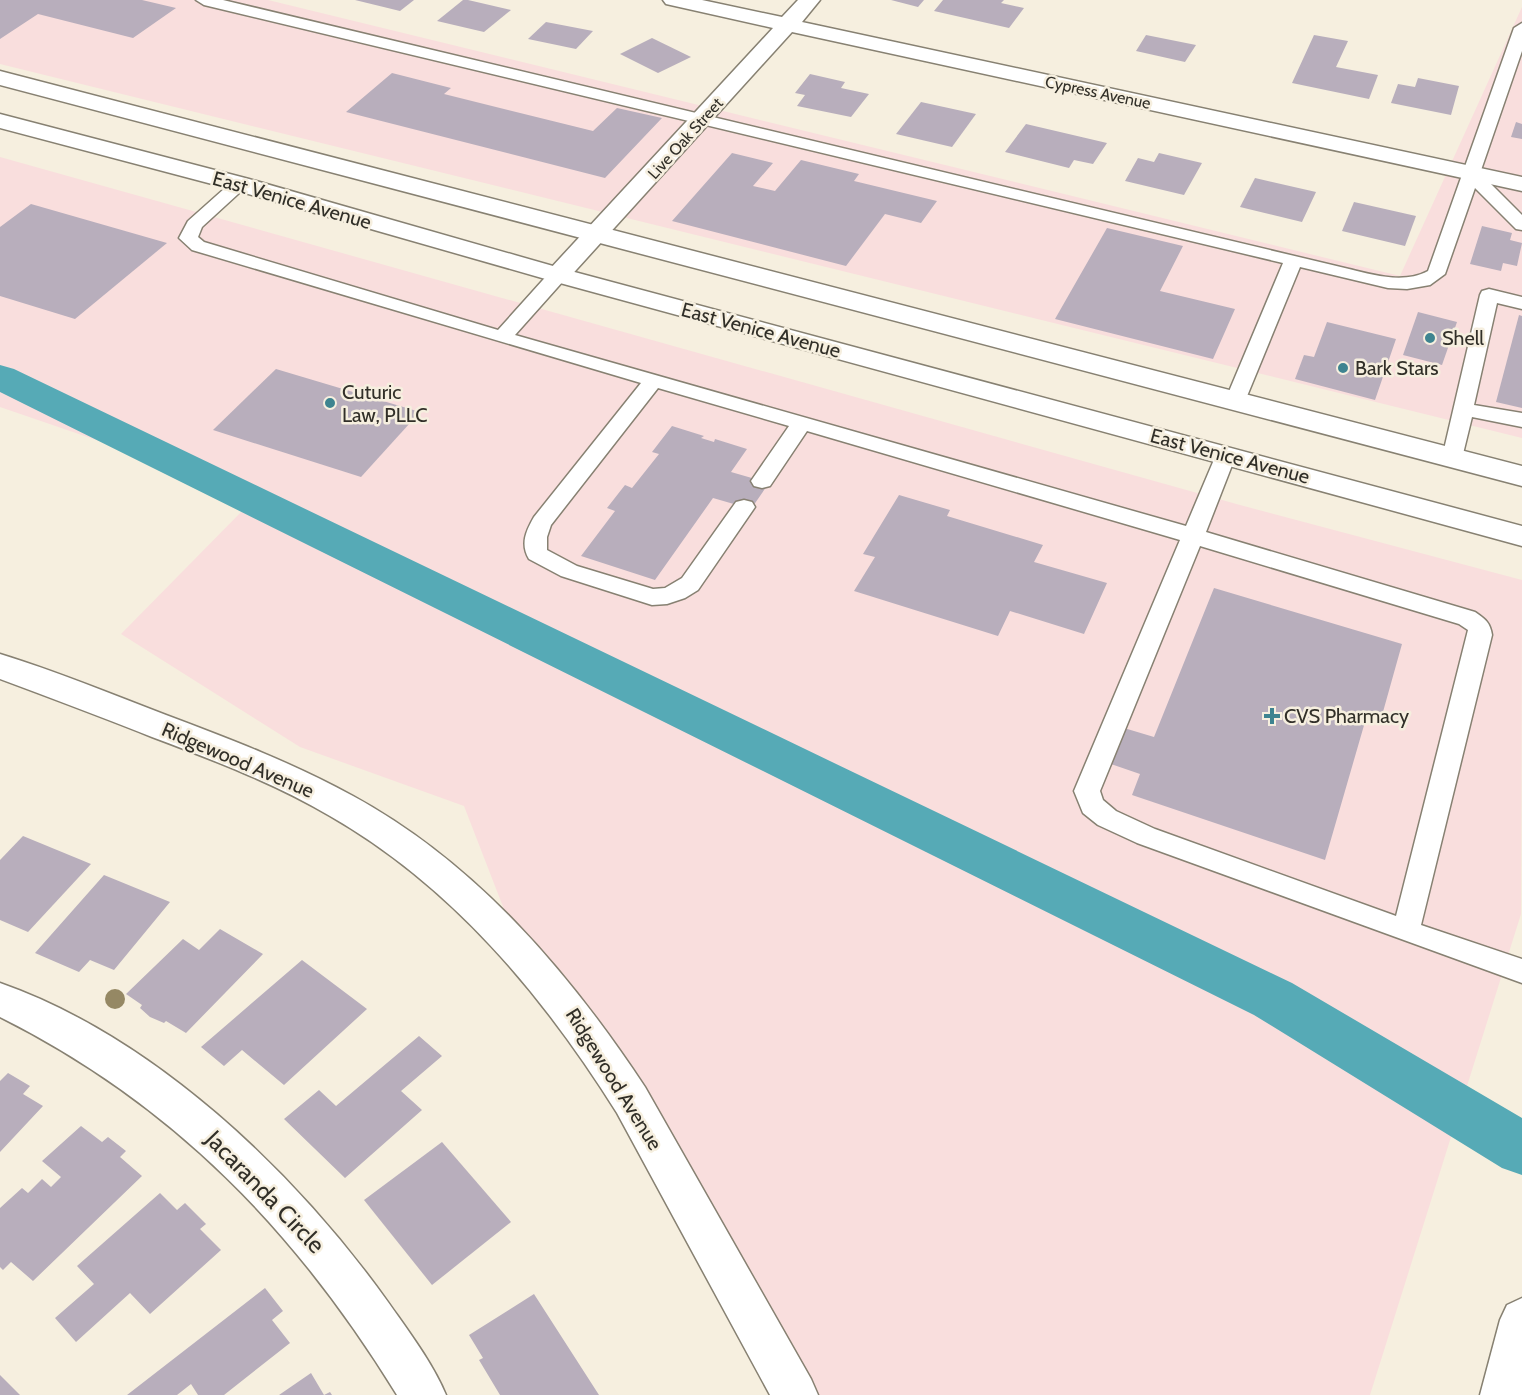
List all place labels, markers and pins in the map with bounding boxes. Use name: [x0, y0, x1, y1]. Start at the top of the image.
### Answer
place label: Shell: [1442, 326, 1484, 350]
marker: Shell: [1423, 331, 1437, 345]
place label: Bark Stars: [1355, 356, 1439, 380]
marker: Bark Stars: [1336, 361, 1350, 375]
place label: Cuturic Law, PLLC: [342, 380, 428, 427]
marker: Cuturic Law, PLLC: [323, 396, 337, 410]
place label: CVS Pharmacy: [1284, 704, 1409, 728]
marker: CVS Pharmacy: [1265, 709, 1279, 723]

